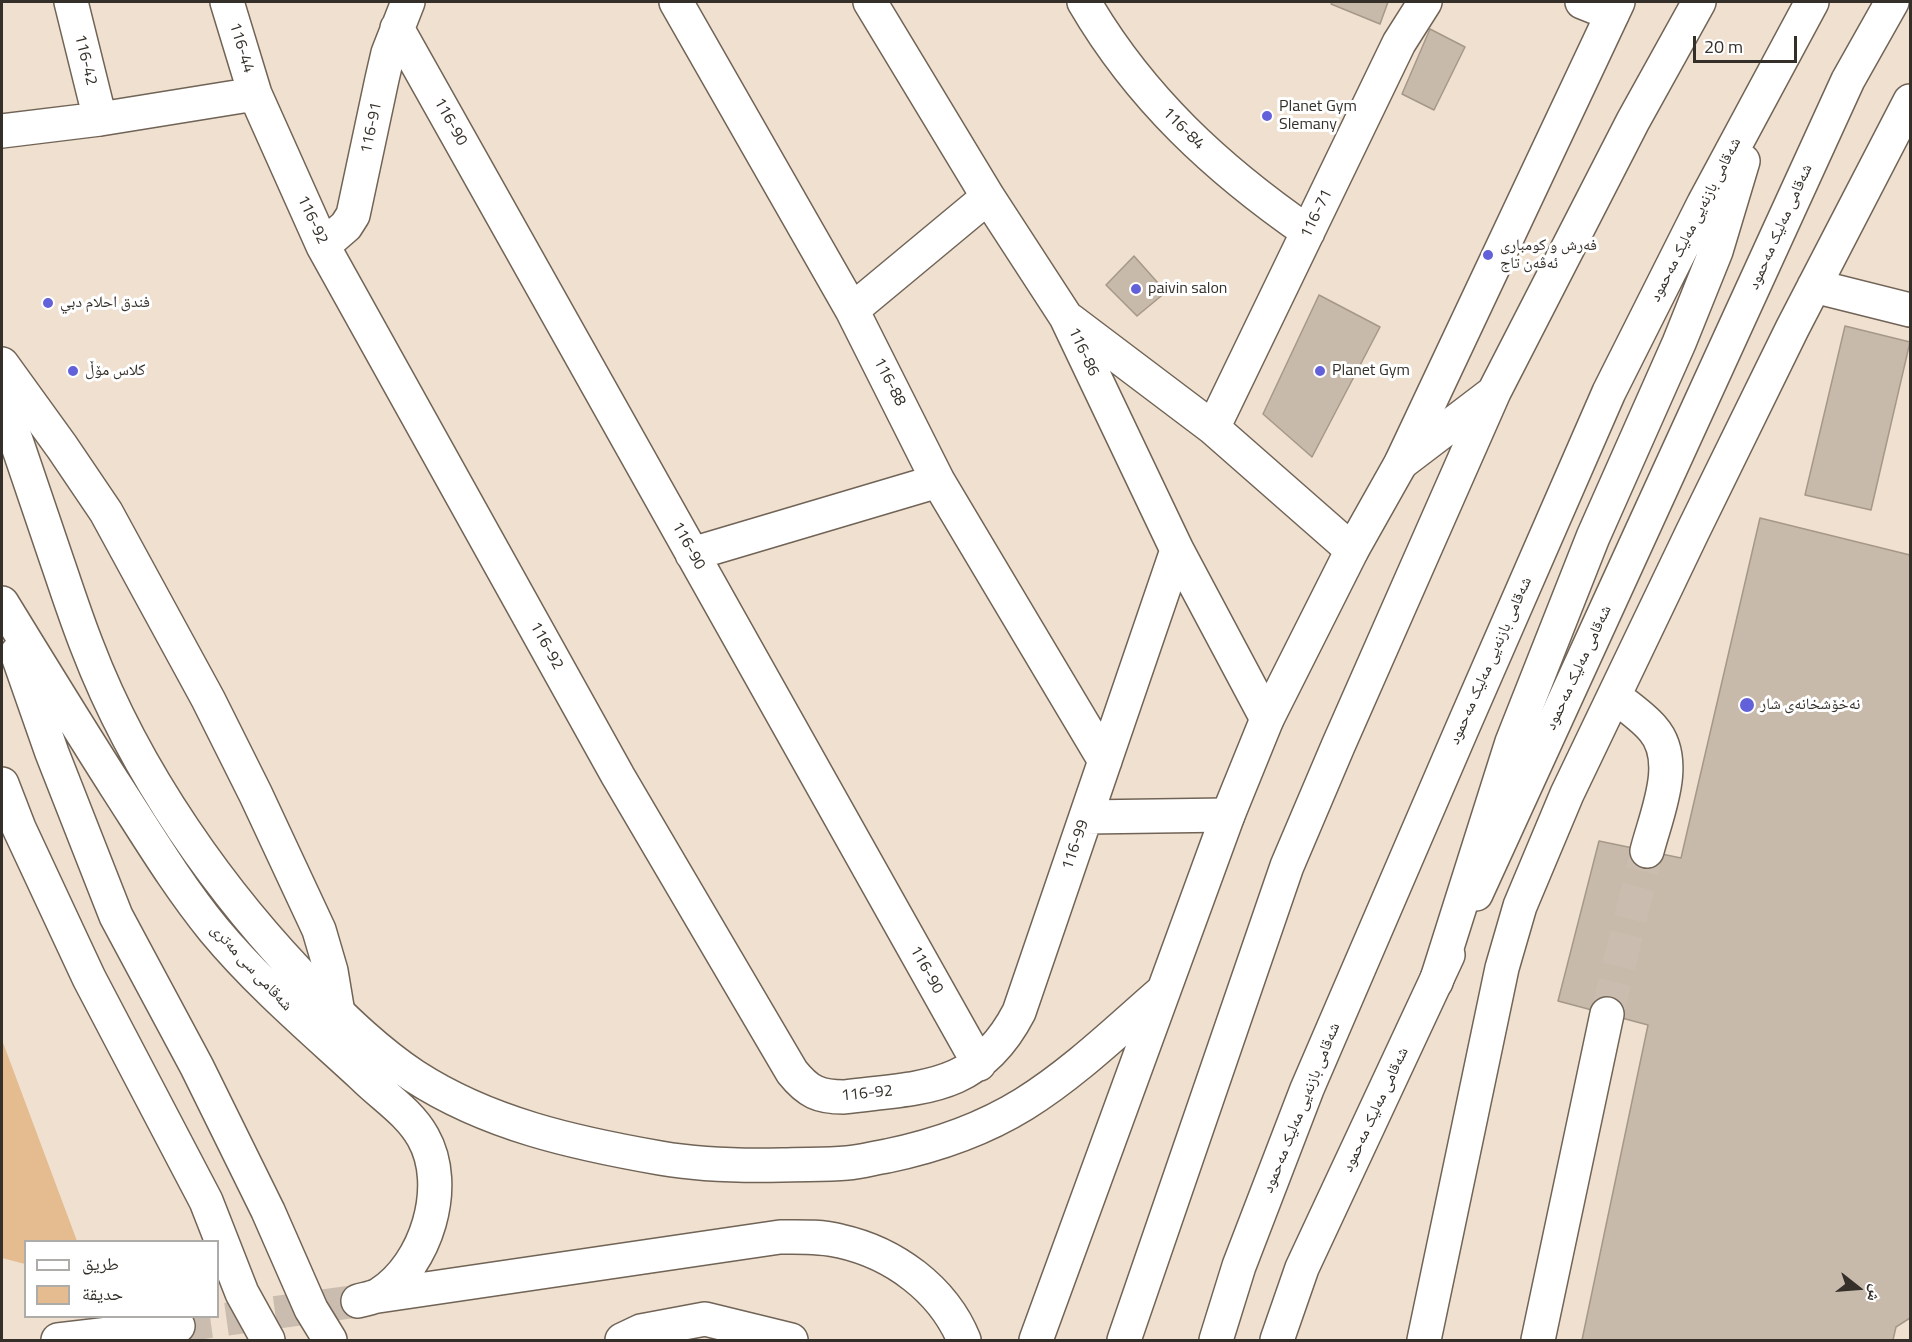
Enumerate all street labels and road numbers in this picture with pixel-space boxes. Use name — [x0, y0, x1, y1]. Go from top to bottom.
street label: 116-44 — [224, 20, 258, 76]
street label: 116-42 — [69, 33, 101, 87]
street label: 116-90 — [429, 95, 471, 149]
street label: 116-91 — [357, 101, 387, 155]
street label: 116-84 — [1158, 104, 1208, 154]
street label: شەقامی بازنەیی مەلیک مەحمود — [1646, 135, 1746, 305]
street label: شەقامی مەلیک مەحمود — [1745, 161, 1817, 293]
street label: 116-71 — [1297, 187, 1337, 241]
street label: 116-92 — [292, 192, 332, 248]
street label: 116-86 — [1063, 324, 1103, 380]
street label: 116-88 — [869, 355, 909, 409]
street label: 116-90 — [667, 519, 709, 573]
street label: شەقامی بازنەیی مەلیک مەحمود — [1445, 574, 1537, 748]
street label: شەقامی مەلیک مەحمود — [1542, 603, 1616, 733]
street label: 116-92 — [525, 619, 567, 673]
street label: 116-99 — [1058, 817, 1094, 873]
street label: شەقامی سی مەتری — [206, 921, 296, 1015]
street label: 116-90 — [905, 943, 947, 997]
street label: شەقامی بازنەیی مەلیک مەحمود — [1259, 1020, 1345, 1196]
street label: شەقامی مەلیک مەحمود — [1339, 1045, 1413, 1175]
street label: 116-92 — [840, 1082, 894, 1106]

